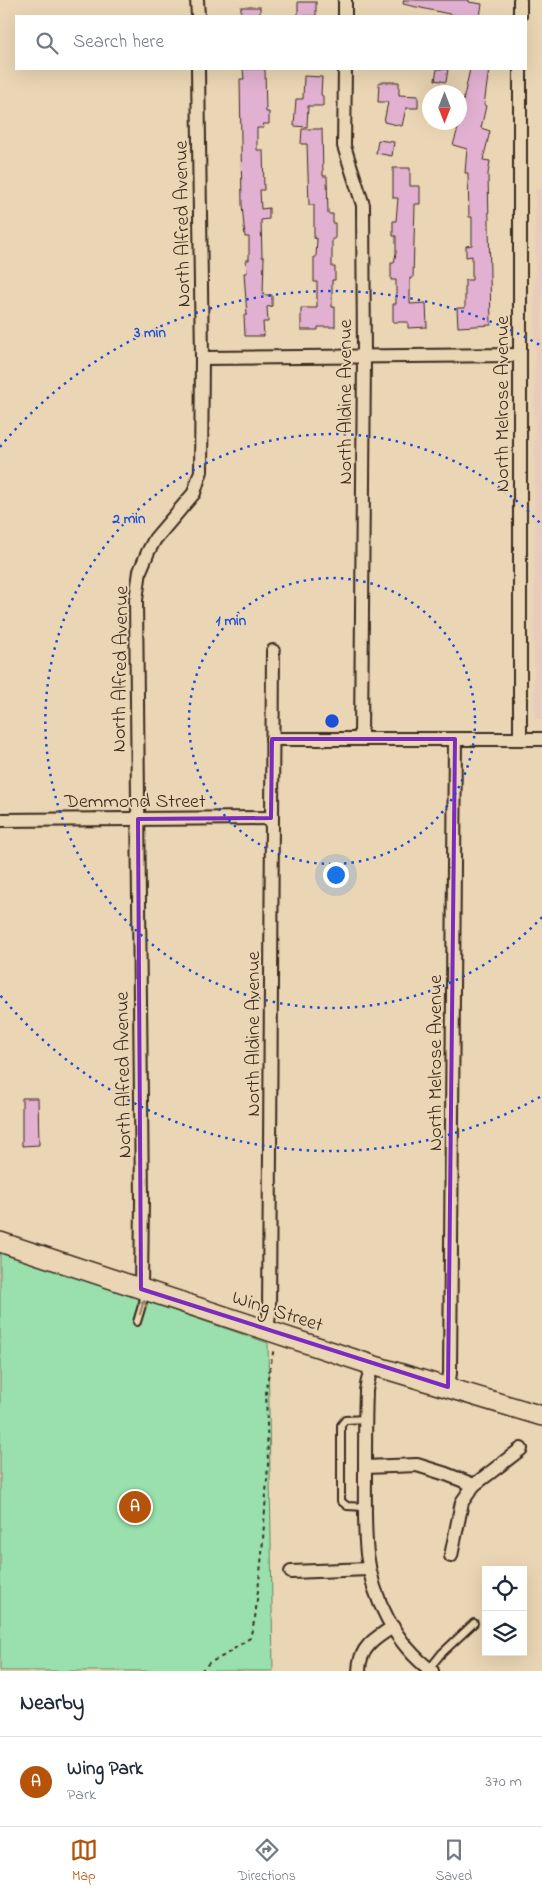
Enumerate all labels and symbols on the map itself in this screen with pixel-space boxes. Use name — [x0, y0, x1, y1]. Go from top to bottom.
north arrow — [422, 85, 467, 130]
street label: North Alfred Avenue — [168, 140, 199, 308]
street label: North Melrose Avenue — [489, 316, 518, 492]
street label: North Aldine Avenue — [332, 319, 361, 485]
text: 3 min — [133, 322, 166, 344]
text: 2 min — [112, 508, 146, 530]
street label: North Alfred Avenue — [106, 585, 137, 753]
text: 1 min — [216, 610, 247, 632]
centre of rings — [323, 712, 341, 730]
street label: Demmond Street — [63, 788, 206, 817]
your location — [323, 862, 349, 888]
street label: North Aldine Avenue — [240, 951, 269, 1117]
street label: North Melrose Avenue — [422, 975, 451, 1151]
street label: North Alfred Avenue — [109, 991, 140, 1159]
street label: Wing Street — [228, 1284, 327, 1342]
one-way arrow — [138, 1299, 148, 1315]
pin: A — [119, 1488, 151, 1526]

